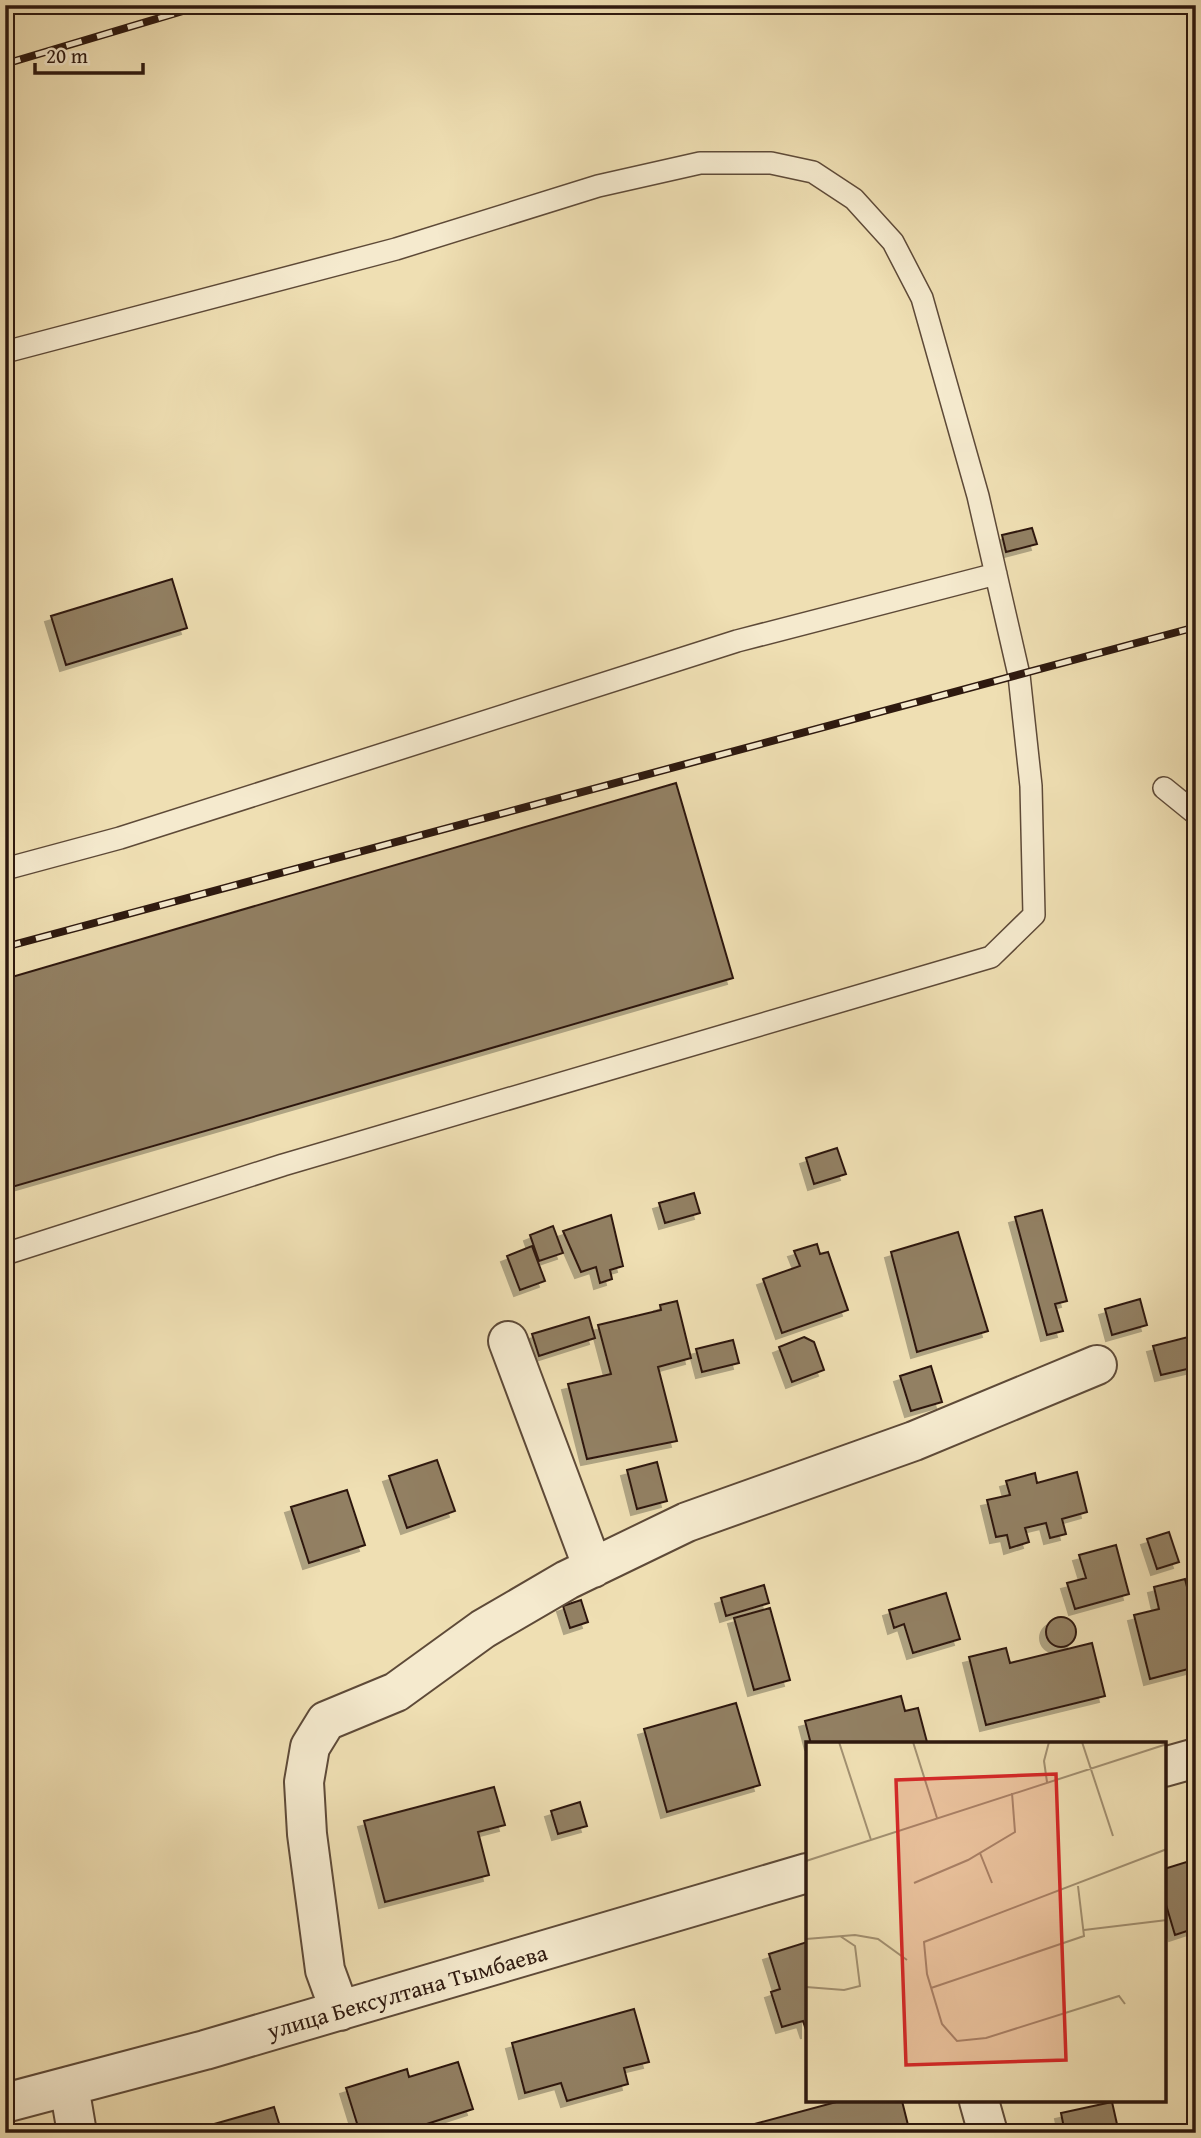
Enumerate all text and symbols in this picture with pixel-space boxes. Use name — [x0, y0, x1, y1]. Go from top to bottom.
scale bar — [35, 32, 144, 76]
text: 20 m — [46, 40, 88, 71]
inset map — [806, 1742, 1166, 2103]
street label: улица Бексултана Тымбаева — [262, 1935, 551, 2047]

